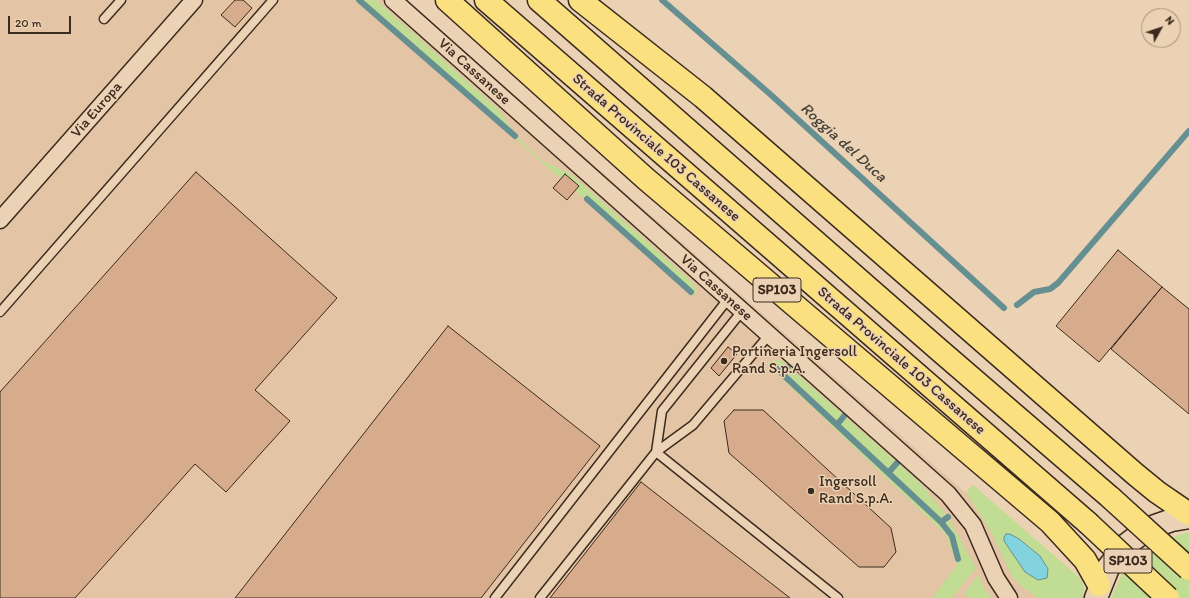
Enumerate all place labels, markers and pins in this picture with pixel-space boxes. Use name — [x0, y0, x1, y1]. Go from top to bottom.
place label: Portineria Ingersoll Rand S.p.A. — [732, 343, 857, 378]
marker: Portineria Ingersoll Rand S.p.A. — [719, 356, 729, 366]
place label: Ingersoll Rand S.p.A. — [819, 473, 893, 508]
marker: Ingersoll Rand S.p.A. — [806, 486, 816, 496]

